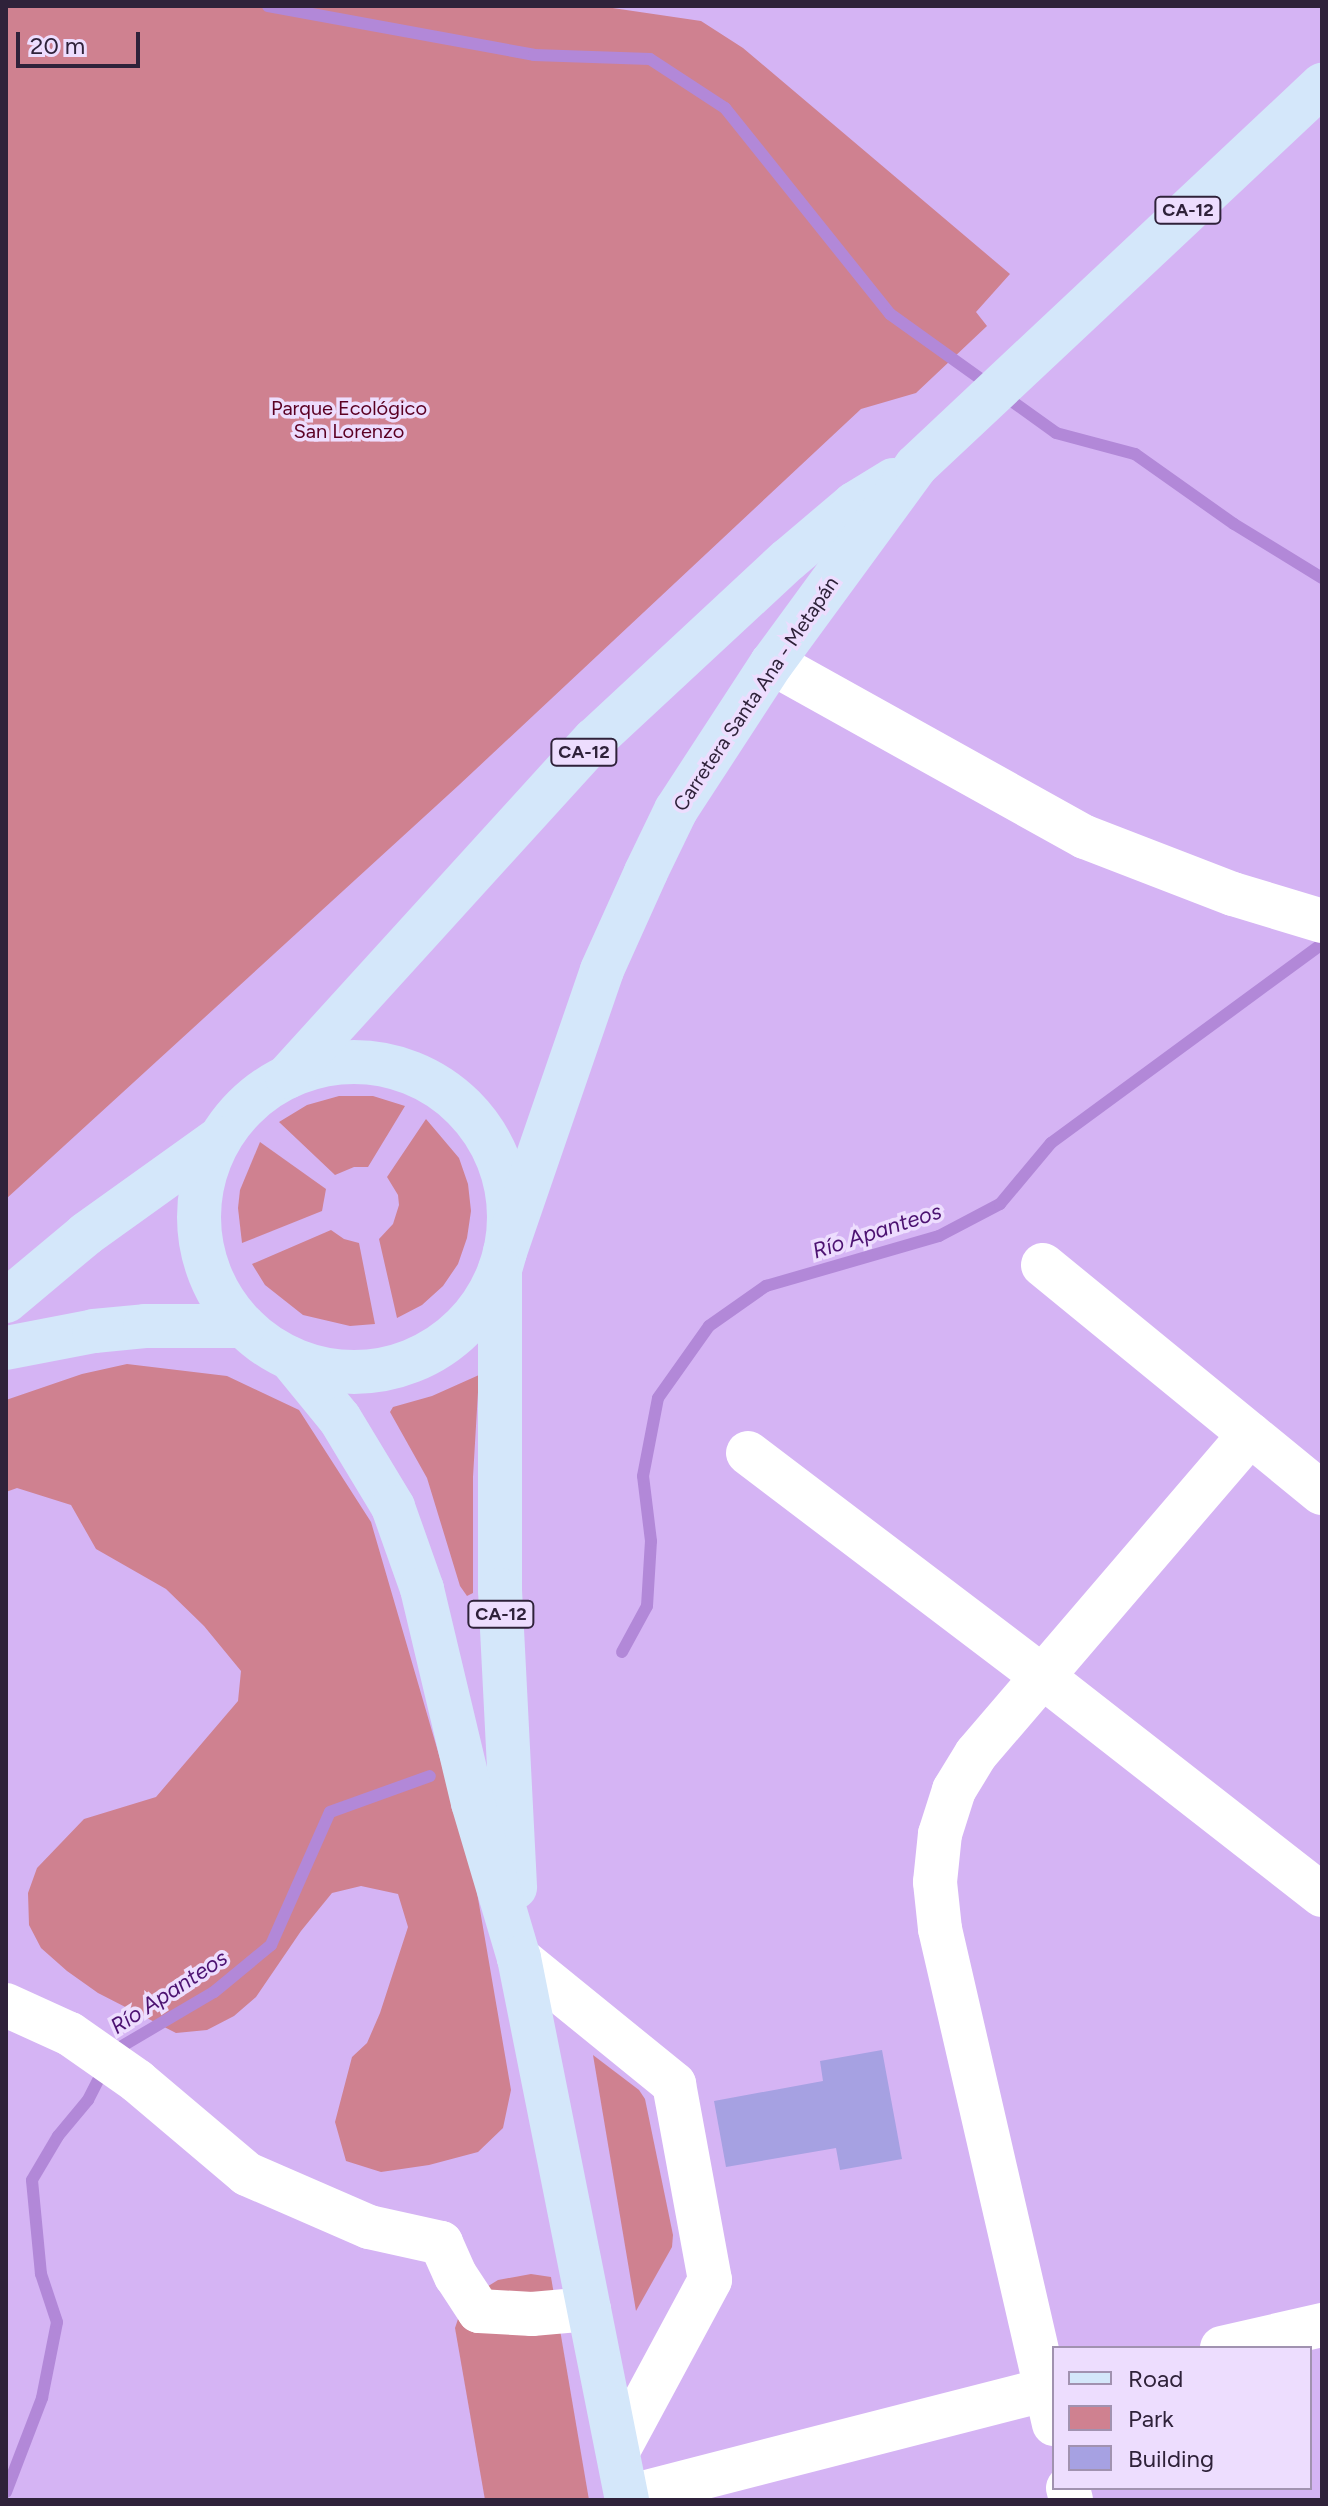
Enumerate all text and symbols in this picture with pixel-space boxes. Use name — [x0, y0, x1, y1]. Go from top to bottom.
scale bar — [20, 16, 144, 66]
text: 20 m — [30, 31, 85, 60]
road number: CA-12 — [1154, 196, 1222, 224]
park label: Parque Ecológico San Lorenzo — [271, 396, 427, 443]
street label: Carretera Santa Ana - Metapán — [668, 572, 844, 816]
road number: CA-12 — [550, 738, 618, 766]
water label: Río Apanteos — [809, 1198, 945, 1264]
road number: CA-12 — [467, 1600, 535, 1628]
water label: Río Apanteos — [106, 1944, 232, 2040]
legend — [1052, 2346, 1312, 2490]
text: Road — [1128, 2364, 1183, 2393]
text: Park — [1128, 2404, 1174, 2433]
text: Building — [1128, 2444, 1214, 2473]

